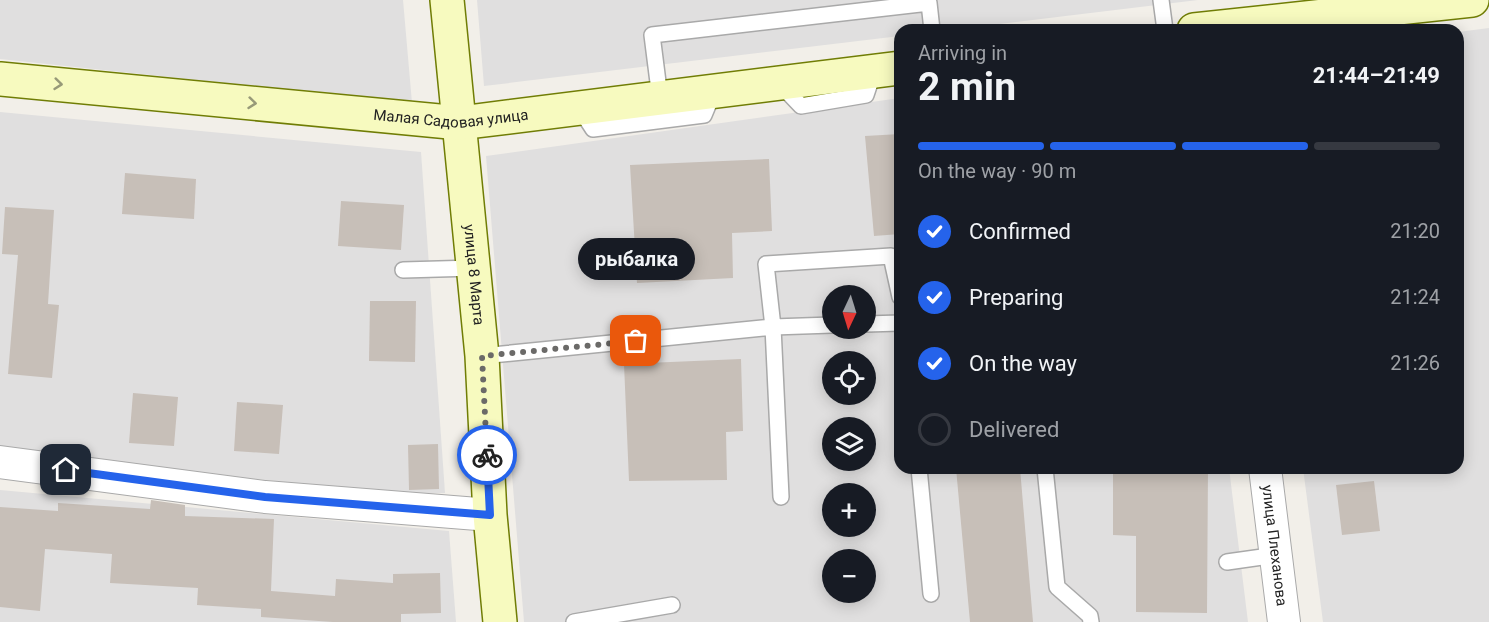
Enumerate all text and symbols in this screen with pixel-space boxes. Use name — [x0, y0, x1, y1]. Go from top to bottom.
text: Arriving in — [918, 41, 1007, 65]
text: 21:44–21:49 — [1313, 63, 1440, 88]
text: 2 min — [918, 64, 1016, 110]
one-way arrow — [54, 77, 63, 90]
one-way arrow — [248, 96, 257, 109]
street label: Малая Садовая улица — [373, 106, 529, 132]
text: On the way · 90 m — [918, 159, 1076, 183]
icon: check — [918, 215, 951, 248]
text: Confirmed — [969, 219, 1071, 244]
text: 21:20 — [1390, 219, 1440, 243]
street label: улица 8 Марта — [460, 223, 488, 326]
callout: рыбалка — [578, 239, 694, 281]
text: рыбалка — [595, 247, 678, 271]
icon: check — [918, 281, 951, 314]
north arrow — [822, 285, 876, 339]
map controls — [822, 285, 876, 603]
text: Preparing — [969, 285, 1063, 310]
text: 21:24 — [1390, 285, 1440, 309]
pin — [610, 315, 661, 366]
icon: bag — [619, 324, 652, 357]
icon: check — [918, 347, 951, 380]
button: locate — [822, 351, 876, 405]
text: On the way — [969, 351, 1077, 376]
text: 21:26 — [1390, 351, 1440, 375]
button: layers — [822, 417, 876, 471]
text: Delivered — [969, 417, 1059, 442]
courier — [457, 425, 517, 485]
icon: bike — [471, 439, 504, 472]
pin — [40, 444, 91, 495]
icon: home — [49, 453, 82, 486]
button: + — [822, 483, 876, 537]
street label: улица Плеханова — [1258, 484, 1291, 607]
button: − — [822, 549, 876, 603]

